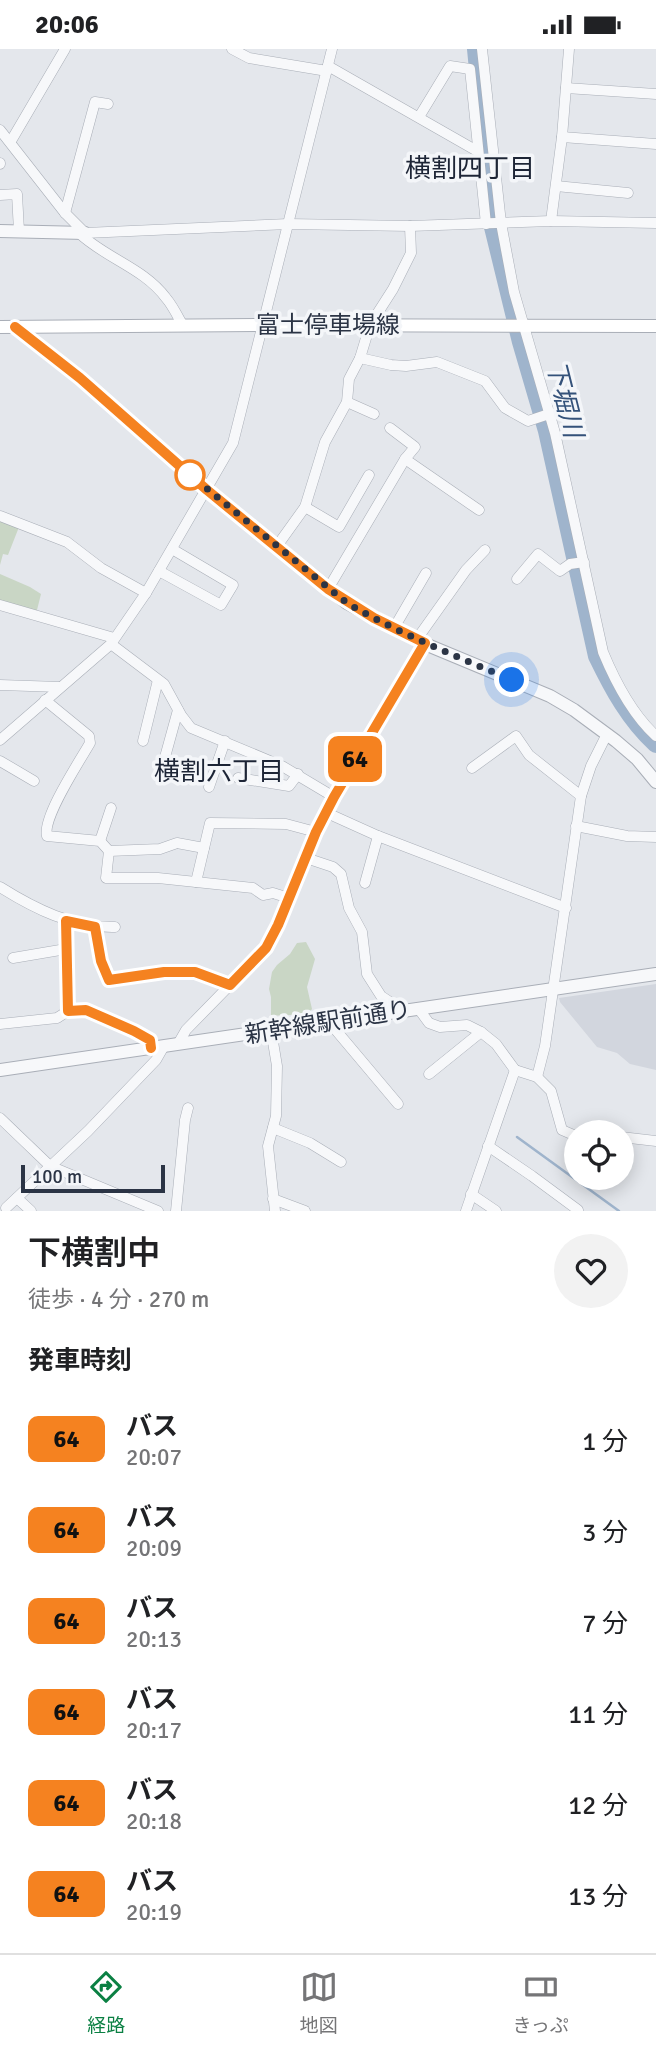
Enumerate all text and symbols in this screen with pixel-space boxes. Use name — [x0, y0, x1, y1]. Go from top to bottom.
text: 20:06 — [35, 9, 99, 41]
district label: 横割四丁目 — [405, 153, 535, 185]
street label: 富士停車場線 — [256, 310, 400, 340]
water label: 下堀川 — [539, 358, 590, 444]
unlabelled marker — [175, 460, 205, 490]
your location — [494, 662, 529, 697]
line badge: 64 — [324, 736, 386, 782]
text: 64 — [342, 744, 368, 774]
district label: 横割六丁目 — [154, 756, 284, 788]
street label: 新幹線駅前通り — [243, 994, 413, 1050]
map controls — [564, 1120, 634, 1190]
button: locate — [564, 1120, 634, 1190]
scale bar — [21, 1162, 164, 1194]
text: 100 m — [32, 1165, 82, 1189]
text: 下横割中 — [28, 1233, 160, 1274]
button: heart — [554, 1234, 628, 1308]
text: 徒歩 · 4 分 · 270 m — [28, 1285, 209, 1314]
text: 発車時刻 — [28, 1345, 132, 1377]
text: バス — [126, 1411, 178, 1443]
text: 64 — [54, 1424, 79, 1454]
text: 1 分 — [582, 1426, 628, 1458]
text: 20:07 — [126, 1443, 182, 1472]
text: バス — [126, 1502, 178, 1534]
text: 64 — [54, 1515, 79, 1545]
text: 3 分 — [582, 1517, 628, 1549]
text: 20:09 — [126, 1534, 182, 1563]
text: バス — [126, 1593, 178, 1625]
text: 64 — [54, 1606, 79, 1636]
text: 7 分 — [582, 1608, 628, 1640]
text: 20:13 — [126, 1625, 182, 1654]
text: バス — [126, 1684, 178, 1716]
text: 64 — [54, 1697, 79, 1727]
text: 11 分 — [568, 1699, 628, 1731]
text: 20:17 — [126, 1716, 182, 1745]
text: バス — [126, 1775, 178, 1807]
text: 64 — [54, 1788, 79, 1818]
text: 12 分 — [568, 1790, 628, 1822]
text: 20:18 — [126, 1807, 182, 1836]
text: バス — [126, 1866, 178, 1898]
text: 64 — [54, 1879, 79, 1909]
text: 13 分 — [568, 1881, 628, 1913]
text: 20:19 — [126, 1898, 182, 1927]
tab: 経路 — [87, 1968, 125, 2038]
tab: 地図 — [300, 1968, 338, 2038]
tab: きっぷ — [512, 1968, 569, 2038]

